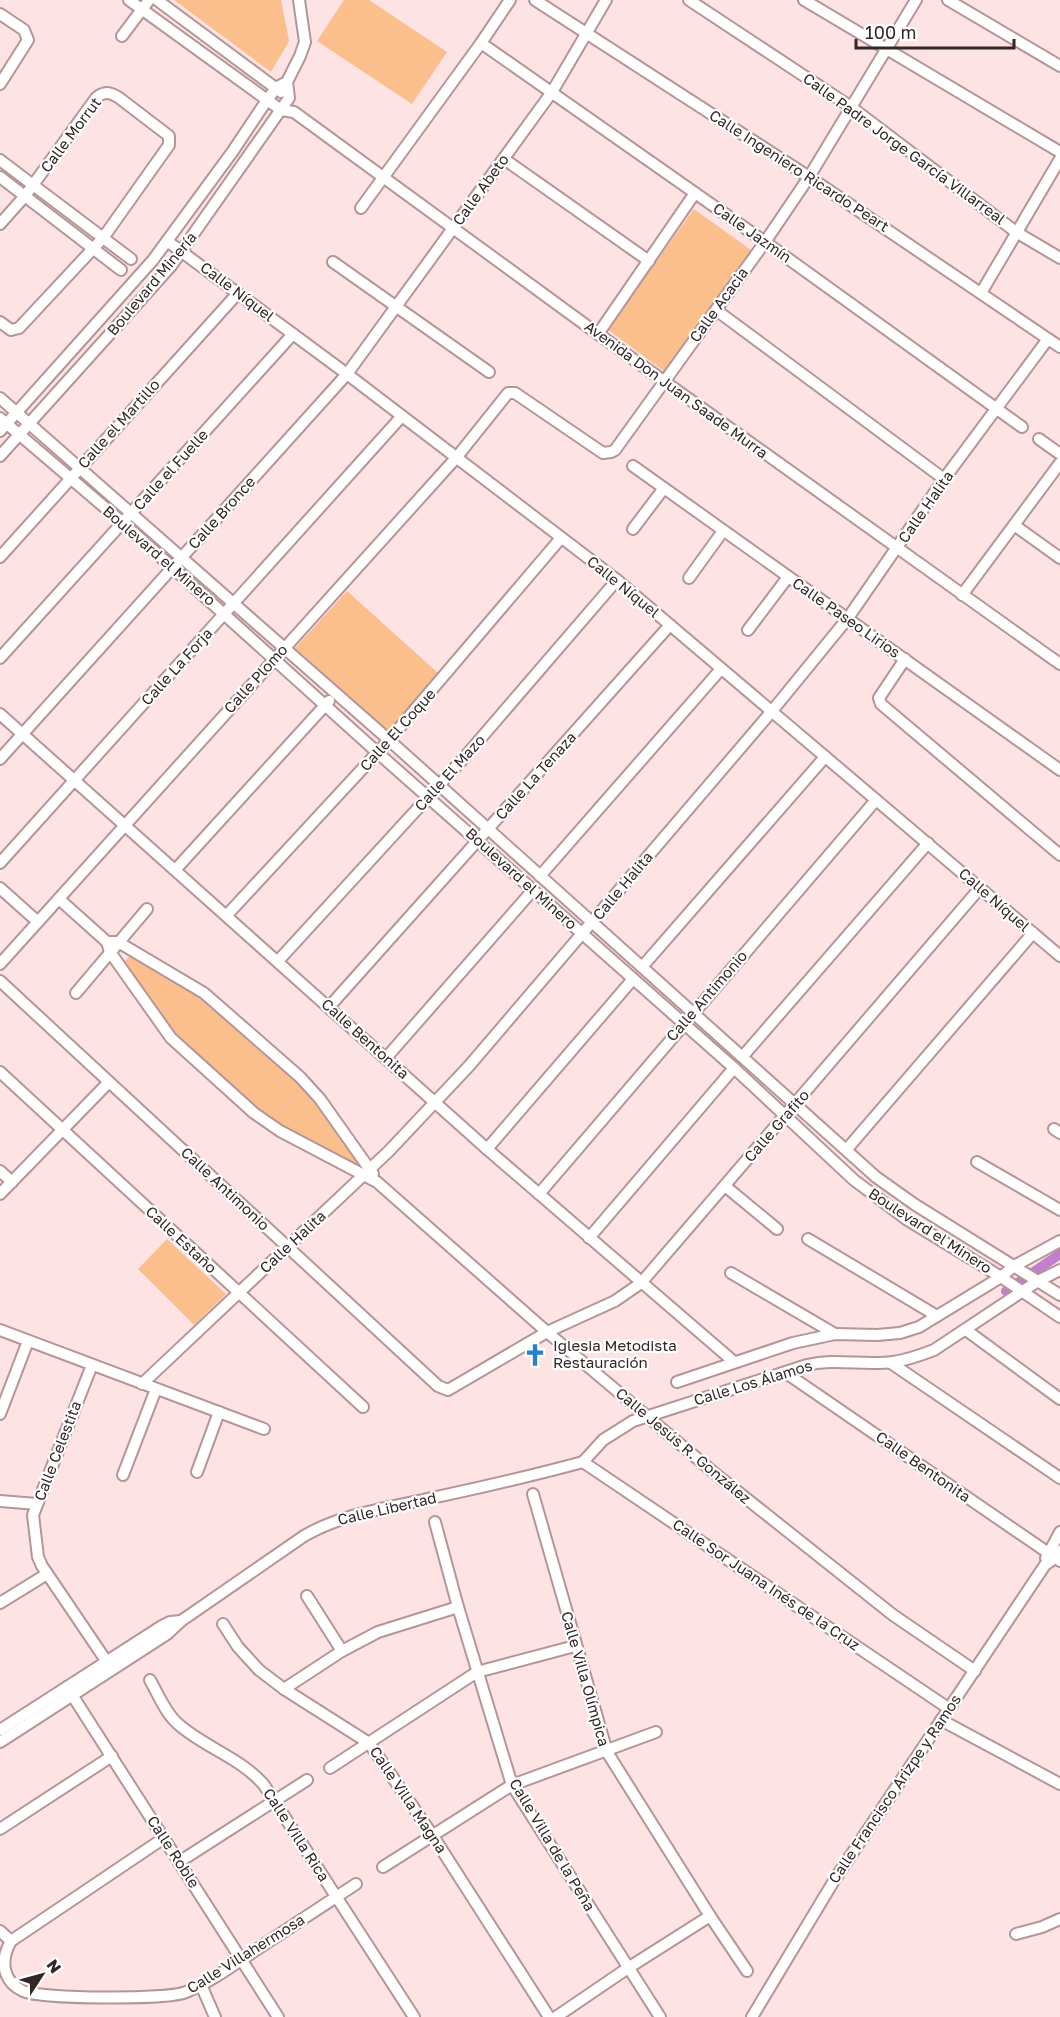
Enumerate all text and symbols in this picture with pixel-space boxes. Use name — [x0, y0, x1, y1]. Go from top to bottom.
scale bar — [856, 12, 1014, 50]
text: 100 m — [865, 21, 916, 43]
street label: Calle Padre Jorge García Villarreal — [800, 69, 1009, 228]
street label: Calle Morrut — [36, 93, 104, 175]
street label: Calle Ingeniero Ricardo Peart — [706, 105, 893, 235]
street label: Calle Abeto — [448, 150, 512, 229]
street label: Calle Jazmín — [710, 199, 795, 266]
street label: Boulevard Minería — [103, 228, 200, 339]
street label: Calle Níquel — [197, 258, 278, 325]
street label: Calle Acacia — [685, 264, 751, 345]
street label: Avenida Don Juan Saade Murra — [581, 317, 772, 462]
street label: Calle el Martillo — [73, 375, 163, 472]
street label: Calle el Fuelle — [129, 425, 211, 514]
street label: Calle Halita — [894, 467, 957, 546]
street label: Calle Bronce — [184, 472, 259, 552]
street label: Boulevard el Minero — [100, 502, 220, 609]
street label: Calle Níquel — [584, 552, 664, 621]
street label: Calle Paseo Lirios — [789, 573, 904, 661]
street label: Calle La Forja — [137, 624, 216, 709]
street label: Calle Plomo — [220, 640, 291, 716]
street label: Calle El Coque — [356, 684, 439, 774]
street label: Calle La Tenaza — [491, 728, 579, 823]
street label: Calle El Mazo — [410, 731, 488, 814]
street label: Boulevard el Minero — [462, 824, 581, 933]
street label: Calle Halita — [588, 847, 656, 923]
street label: Calle Níquel — [956, 864, 1034, 935]
street label: Calle Antimonio — [662, 946, 751, 1044]
street label: Calle Bentonita — [318, 994, 413, 1082]
street label: Calle Grafito — [740, 1086, 813, 1165]
street label: Calle Antimonio — [178, 1143, 274, 1234]
street label: Boulevard el Minero — [866, 1184, 995, 1277]
street label: Calle Estaño — [142, 1202, 221, 1277]
street label: Calle Halita — [256, 1206, 329, 1276]
place label: Iglesia Metodista Restauración — [553, 1336, 677, 1371]
church icon: Iglesia Metodista Restauración — [522, 1342, 548, 1368]
street label: Calle Los Álamos — [691, 1355, 814, 1409]
street label: Calle Jesús R. González — [612, 1383, 755, 1507]
street label: Calle Celestita — [30, 1398, 84, 1503]
street label: Calle Bentonita — [873, 1427, 974, 1505]
street label: Calle Libertad — [336, 1488, 438, 1528]
street label: Calle Sor Juana Inés de la Cruz — [670, 1515, 864, 1654]
street label: Calle Villa Olímpica — [558, 1609, 614, 1748]
street label: Calle Francisco Arizpe y Ramos — [824, 1690, 964, 1886]
street label: Calle Villa Magna — [366, 1743, 451, 1856]
street label: Calle Villa de la Peña — [506, 1775, 600, 1914]
street label: Calle Villa Rica — [260, 1785, 334, 1884]
street label: Calle Roble — [144, 1812, 204, 1891]
street label: Calle Villahermosa — [183, 1910, 308, 1997]
north arrow — [12, 1945, 72, 2005]
text: N — [42, 1955, 66, 1977]

